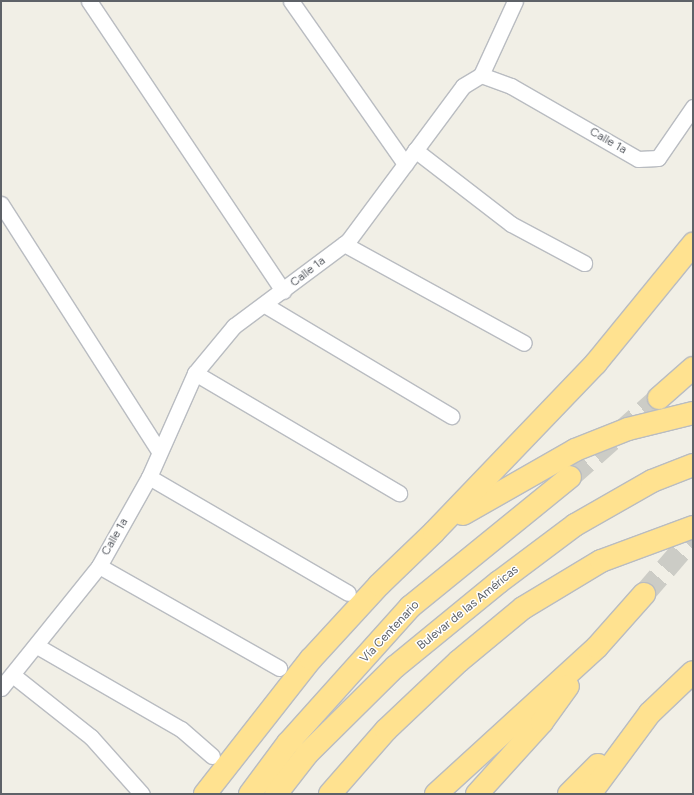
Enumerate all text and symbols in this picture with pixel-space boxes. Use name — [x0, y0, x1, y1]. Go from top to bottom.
street label: Calle 1a — [587, 125, 629, 157]
street label: Calle 1a — [288, 254, 328, 290]
street label: Calle 1a — [99, 516, 131, 558]
street label: Bulevar de las Américas — [414, 563, 522, 653]
street label: Vía Centenario — [358, 598, 422, 666]

